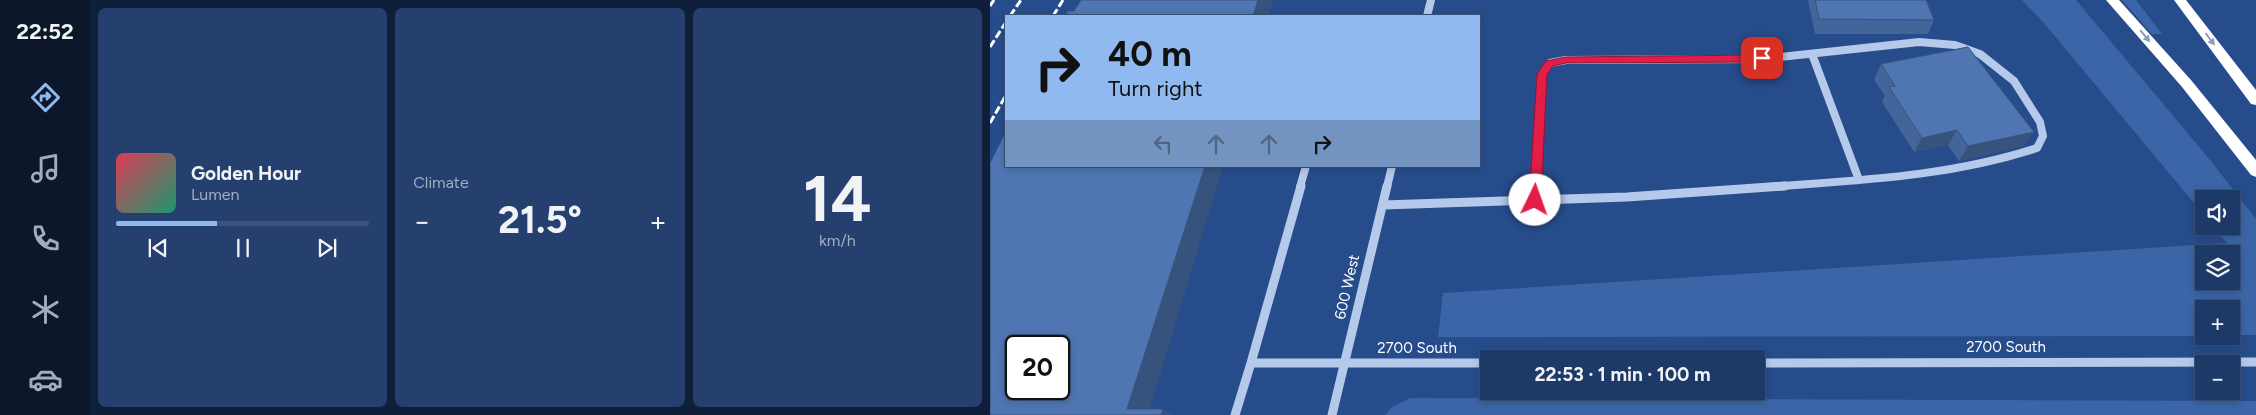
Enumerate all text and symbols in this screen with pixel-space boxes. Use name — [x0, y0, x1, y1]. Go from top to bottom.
text: 22:52 — [16, 18, 74, 45]
one-way arrow — [2139, 29, 2150, 42]
one-way arrow — [2204, 32, 2215, 45]
text: 40 m — [1108, 33, 1192, 75]
icon: right — [1025, 35, 1090, 100]
pin — [1741, 37, 1783, 79]
icon: arrive — [1748, 44, 1776, 72]
text: Turn right — [1108, 75, 1203, 102]
icon: directions — [28, 80, 63, 115]
icon: left — [1149, 130, 1177, 158]
icon: ahead — [1202, 130, 1230, 158]
icon: ahead — [1255, 130, 1283, 158]
icon: right — [1308, 130, 1336, 158]
icon: music — [28, 151, 63, 186]
text: 14 — [803, 159, 872, 237]
text: Golden Hour — [191, 162, 301, 185]
text: Climate — [413, 173, 469, 192]
position arrow — [1508, 173, 1560, 225]
text: Lumen — [191, 185, 240, 204]
map controls — [2195, 190, 2240, 400]
button: sound — [2195, 190, 2240, 235]
text: 21.5° — [498, 197, 582, 243]
text: − — [413, 204, 431, 238]
text: + — [649, 204, 667, 238]
icon: phone — [28, 221, 63, 256]
text: km/h — [819, 231, 856, 250]
icon: previous — [144, 234, 172, 262]
icon: pause — [229, 234, 257, 262]
icon: next — [313, 234, 341, 262]
button: layers — [2195, 245, 2240, 290]
street label: 600 West — [1331, 252, 1363, 321]
icon: climate — [28, 292, 63, 327]
button: + — [2195, 300, 2240, 345]
speed limit sign: 20 — [1005, 335, 1070, 400]
street label: 2700 South — [1966, 338, 2046, 356]
street label: 2700 South — [1377, 339, 1457, 357]
button: − — [2195, 355, 2240, 400]
icon: car — [28, 362, 63, 397]
text: 22:53 · 1 min · 100 m — [1535, 363, 1710, 386]

